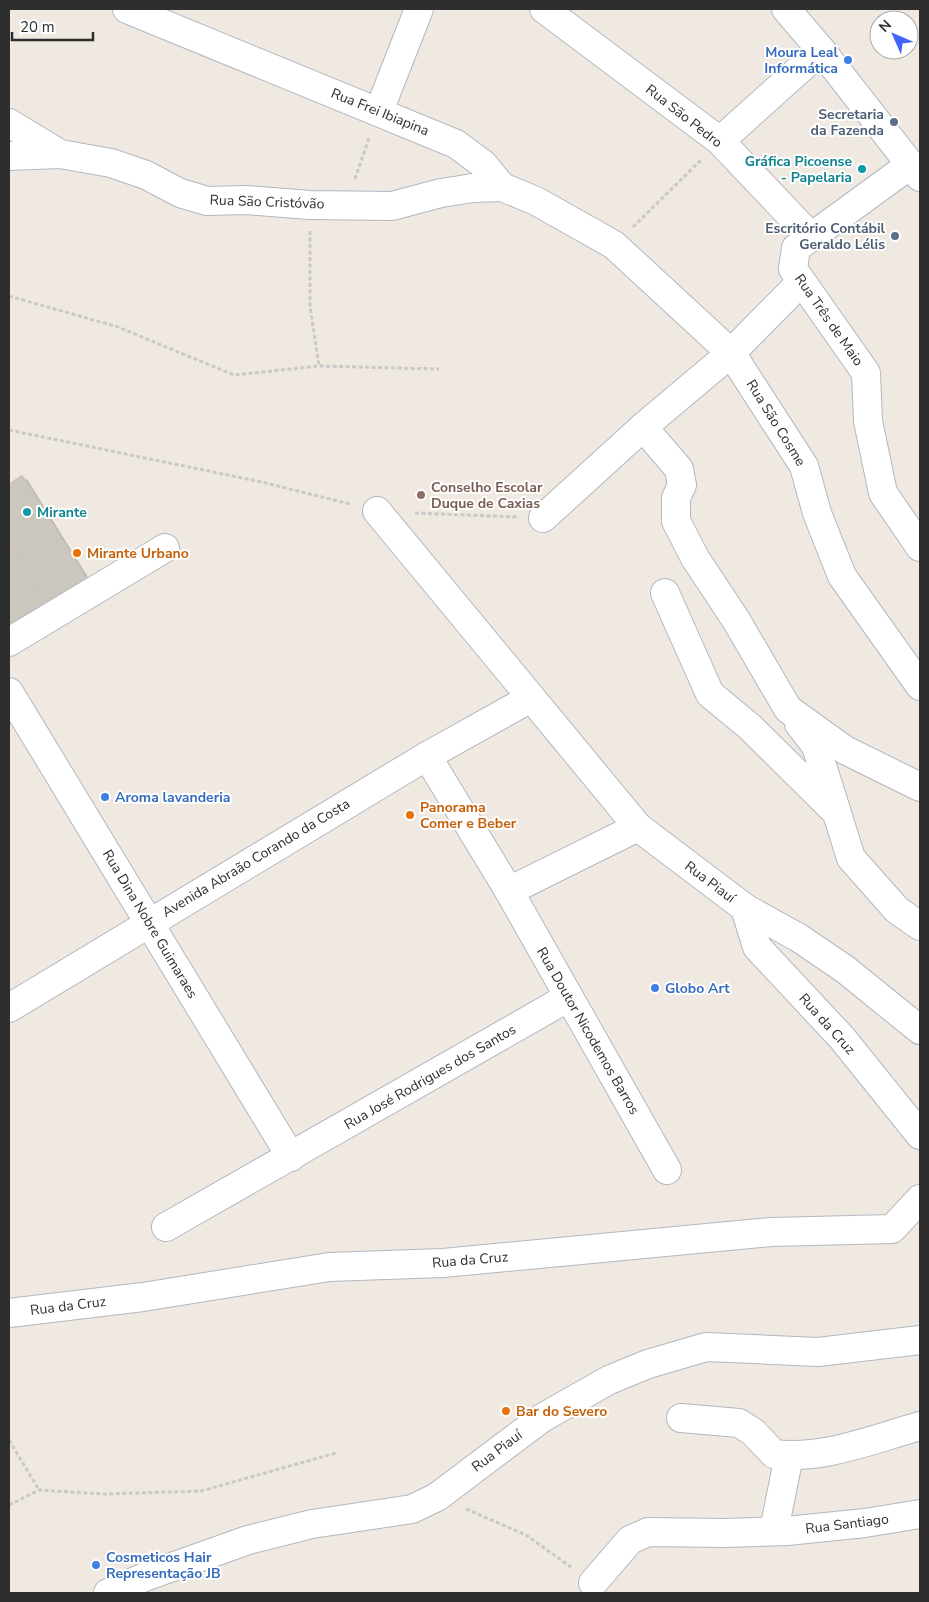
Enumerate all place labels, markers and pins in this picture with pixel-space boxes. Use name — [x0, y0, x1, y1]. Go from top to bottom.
place label: Moura Leal Informática — [764, 43, 839, 78]
marker: Moura Leal Informática — [842, 54, 854, 66]
place label: Secretaria da Fazenda — [811, 105, 884, 140]
marker: Secretaria da Fazenda — [888, 116, 900, 128]
place label: Gráfica Picoense - Papelaria — [745, 152, 852, 187]
marker: Gráfica Picoense - Papelaria — [856, 163, 868, 175]
place label: Escritório Contábil Geraldo Lélis — [765, 219, 886, 254]
marker: Escritório Contábil Geraldo Lélis — [889, 230, 901, 242]
place label: Conselho Escolar Duque de Caxias — [431, 478, 543, 513]
marker: Conselho Escolar Duque de Caxias — [415, 489, 427, 501]
place label: Mirante — [37, 503, 87, 522]
marker: Mirante — [21, 506, 33, 518]
place label: Mirante Urbano — [87, 544, 189, 563]
marker: Mirante Urbano — [71, 547, 83, 559]
place label: Aroma lavanderia — [115, 788, 230, 807]
marker: Aroma lavanderia — [99, 791, 111, 803]
place label: Panorama Comer e Beber — [420, 798, 517, 833]
marker: Panorama Comer e Beber — [404, 809, 416, 821]
place label: Globo Art — [665, 979, 730, 998]
marker: Globo Art — [649, 982, 661, 994]
place label: Bar do Severo — [516, 1402, 607, 1421]
marker: Bar do Severo — [500, 1405, 512, 1417]
place label: Cosmeticos Hair Representação JB — [106, 1548, 221, 1583]
marker: Cosmeticos Hair Representação JB — [90, 1559, 102, 1571]

